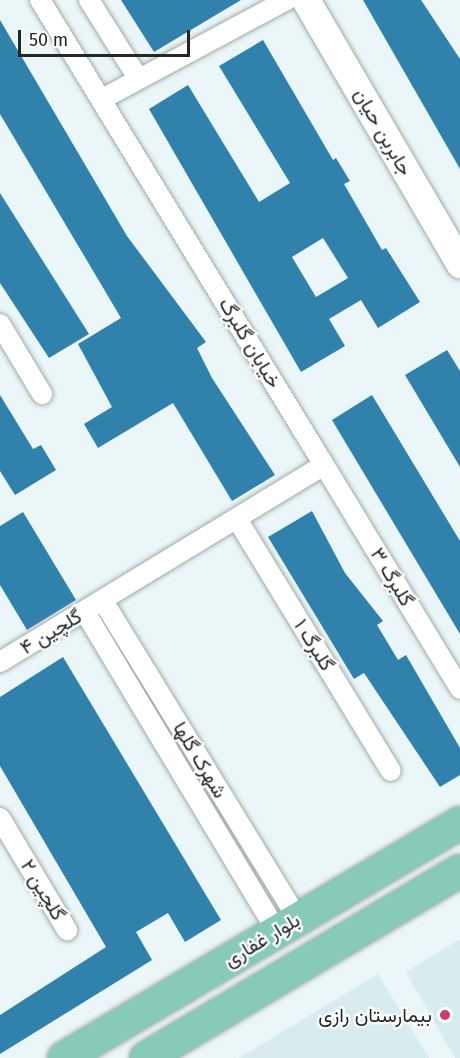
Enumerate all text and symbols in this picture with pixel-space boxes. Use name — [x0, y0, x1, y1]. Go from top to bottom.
scale bar — [21, 18, 194, 56]
text: 50 m — [29, 29, 68, 51]
street label: جابربن حیان — [348, 84, 418, 180]
street label: خیابان گلبرگ — [214, 293, 286, 393]
street label: گلبرگ ۳ — [365, 543, 419, 611]
street label: گلچین ۴ — [16, 604, 86, 660]
street label: گلبرگ ۱ — [289, 615, 339, 675]
street label: شهرک گلها — [168, 717, 232, 803]
street label: گلچین ۲ — [15, 855, 71, 925]
street label: بلوار غفاری — [220, 908, 304, 972]
place label: بیمارستان رازی — [318, 1003, 432, 1027]
marker: بیمارستان رازی — [436, 1006, 454, 1024]

